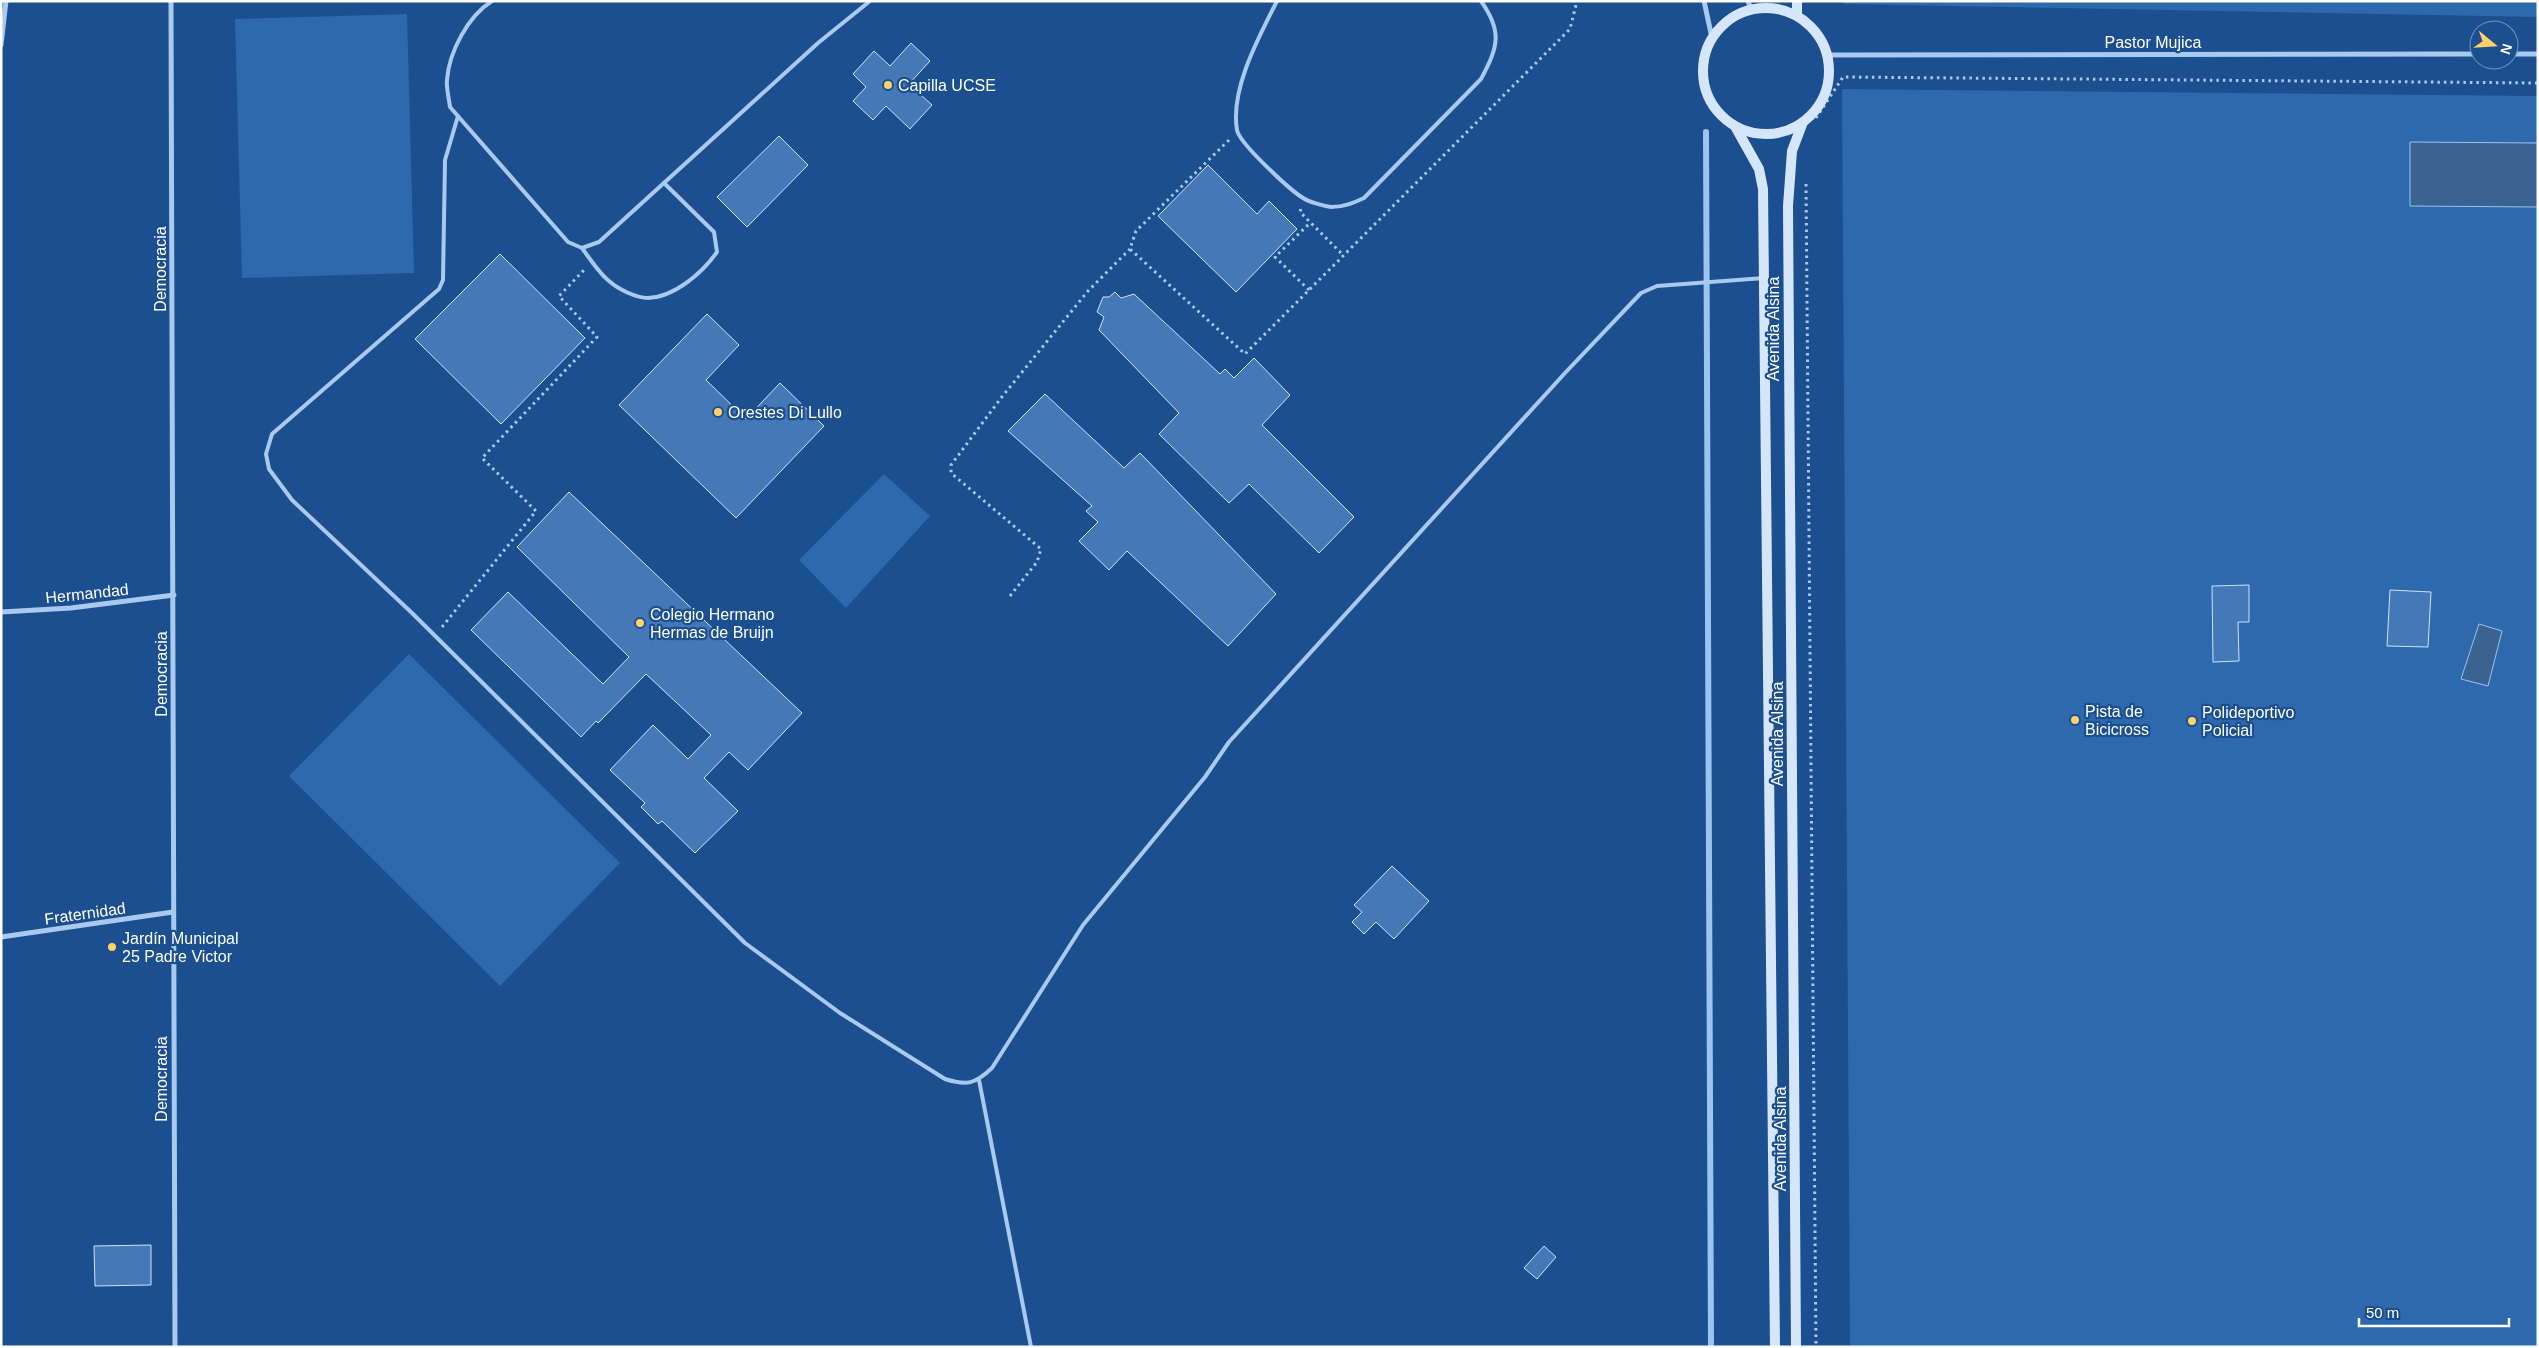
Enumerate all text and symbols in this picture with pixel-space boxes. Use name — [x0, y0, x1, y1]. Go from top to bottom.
north arrow — [2469, 20, 2519, 70]
street label: Pastor Mujica — [2105, 34, 2202, 51]
text: N — [2497, 42, 2516, 56]
place label: Capilla UCSE — [898, 77, 996, 94]
marker: Capilla UCSE — [882, 79, 894, 91]
street label: Democracia — [152, 226, 169, 312]
street label: Avenida Alsina — [1765, 277, 1782, 381]
place label: Orestes Di Lullo — [728, 404, 842, 421]
marker: Orestes Di Lullo — [712, 406, 724, 418]
street label: Hermandad — [45, 581, 130, 606]
place label: Colegio Hermano Hermas de Bruijn — [650, 606, 775, 641]
marker: Colegio Hermano Hermas de Bruijn — [634, 617, 646, 629]
street label: Democracia — [153, 631, 170, 717]
street label: Avenida Alsina — [1769, 682, 1786, 786]
place label: Pista de Bicicross — [2085, 703, 2149, 738]
place label: Polideportivo Policial — [2202, 704, 2295, 739]
marker: Pista de Bicicross — [2069, 714, 2081, 726]
marker: Polideportivo Policial — [2186, 715, 2198, 727]
street label: Fraternidad — [43, 899, 127, 928]
place label: Jardín Municipal 25 Padre Victor — [122, 930, 239, 965]
marker: Jardín Municipal 25 Padre Victor — [106, 941, 118, 953]
street label: Democracia — [153, 1036, 170, 1122]
street label: Avenida Alsina — [1772, 1087, 1789, 1191]
scale bar — [2359, 1296, 2509, 1328]
text: 50 m — [2366, 1304, 2399, 1321]

